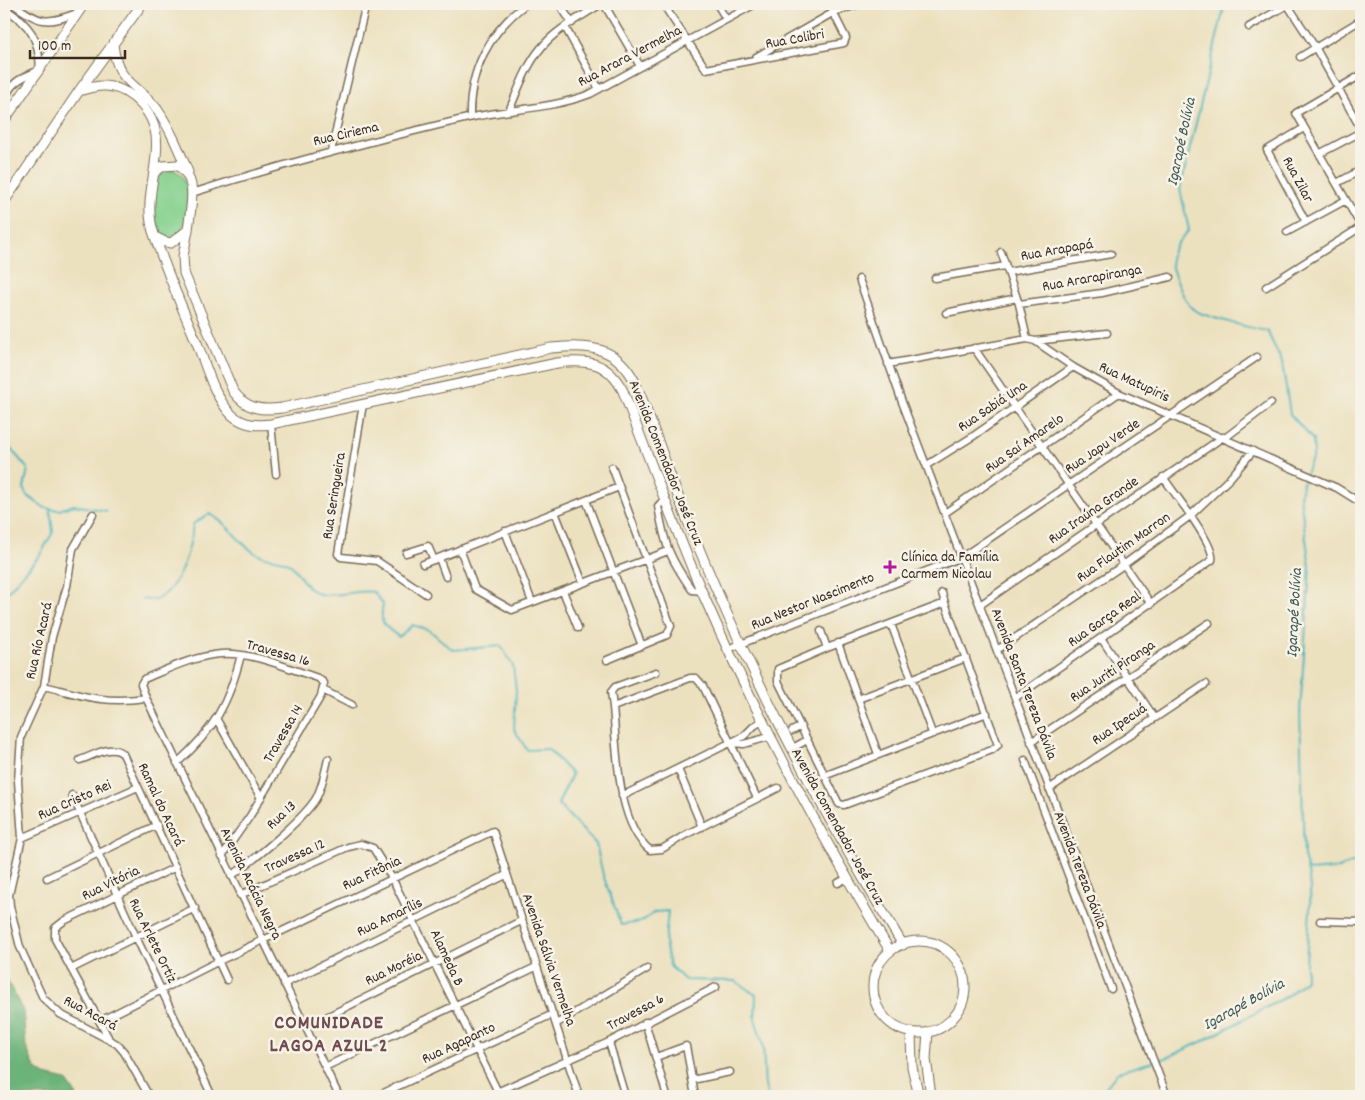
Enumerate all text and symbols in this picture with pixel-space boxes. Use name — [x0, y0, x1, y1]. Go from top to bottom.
street label: Rua Arara Vermelha — [574, 20, 687, 94]
street label: Rua Colibri — [764, 24, 826, 56]
scale bar — [30, 28, 125, 60]
text: 100 m — [38, 36, 71, 58]
water label: Igarapé Bolívia — [1161, 94, 1203, 188]
street label: Rua Ciriema — [311, 117, 382, 153]
street label: Rua Zilar — [1276, 153, 1319, 208]
street label: Rua Arapapá — [1019, 234, 1096, 268]
street label: Rua Ararapiranga — [1041, 259, 1144, 299]
street label: Rua Matupiris — [1095, 357, 1173, 409]
street label: Rua Sabiá Una — [954, 375, 1033, 438]
street label: Avenida Comendador José Cruz — [622, 377, 708, 549]
street label: Rua Saí Amarelo — [981, 408, 1069, 479]
street label: Rua Japu Verde — [1061, 413, 1145, 480]
street label: Rua Seringueira — [317, 450, 353, 541]
street label: Rua Iraúna Grande — [1044, 471, 1144, 550]
street label: Rua Flautim Marron — [1072, 507, 1176, 589]
place label: Clínica da Família Carmem Nicolau — [901, 547, 1000, 586]
marker: Clínica da Família Carmem Nicolau — [883, 560, 897, 574]
water label: Igarapé Bolívia — [1281, 566, 1309, 658]
street label: Rua Nestor Nascimento — [748, 567, 878, 637]
street label: Rua Garça Real — [1064, 586, 1147, 654]
street label: Rua Río Acará — [20, 600, 60, 682]
street label: Avenida Santa Tereza Dávila — [984, 605, 1062, 764]
street label: Travessa 16 — [244, 634, 312, 674]
street label: Rua Juriti Piranga — [1066, 635, 1161, 709]
street label: Rua Ipecuá — [1088, 698, 1152, 752]
street label: Travessa 14 — [258, 701, 310, 767]
street label: Avenida Comendador José Cruz — [785, 745, 890, 910]
street label: Ramal do Acará — [131, 760, 189, 851]
street label: Rua Cristo Rei — [35, 775, 116, 827]
street label: Rua 13 — [262, 796, 302, 836]
street label: Avenida Tereza Dávila — [1047, 808, 1112, 933]
street label: Avenida Acácia Negra — [213, 824, 287, 945]
street label: Travessa 12 — [261, 834, 329, 880]
street label: Rua Fitônia — [339, 850, 406, 897]
street label: Rua Vitória — [78, 860, 144, 907]
street label: Avenida Sálvia Vermelha — [515, 891, 581, 1030]
street label: Rua Amarílis — [353, 893, 427, 943]
street label: Rua Arlete Ortiz — [122, 895, 182, 987]
street label: Alameda B — [423, 926, 469, 990]
street label: Rua Moréia — [362, 945, 427, 992]
water label: Igarapé Bolívia — [1199, 973, 1290, 1037]
street label: Travessa 6 — [604, 989, 668, 1037]
street label: Rua Acará — [59, 991, 121, 1038]
district label: COMUNIDADE LAGOA AZUL 2 — [269, 1010, 389, 1061]
street label: Rua Agapanto — [418, 1017, 500, 1071]

